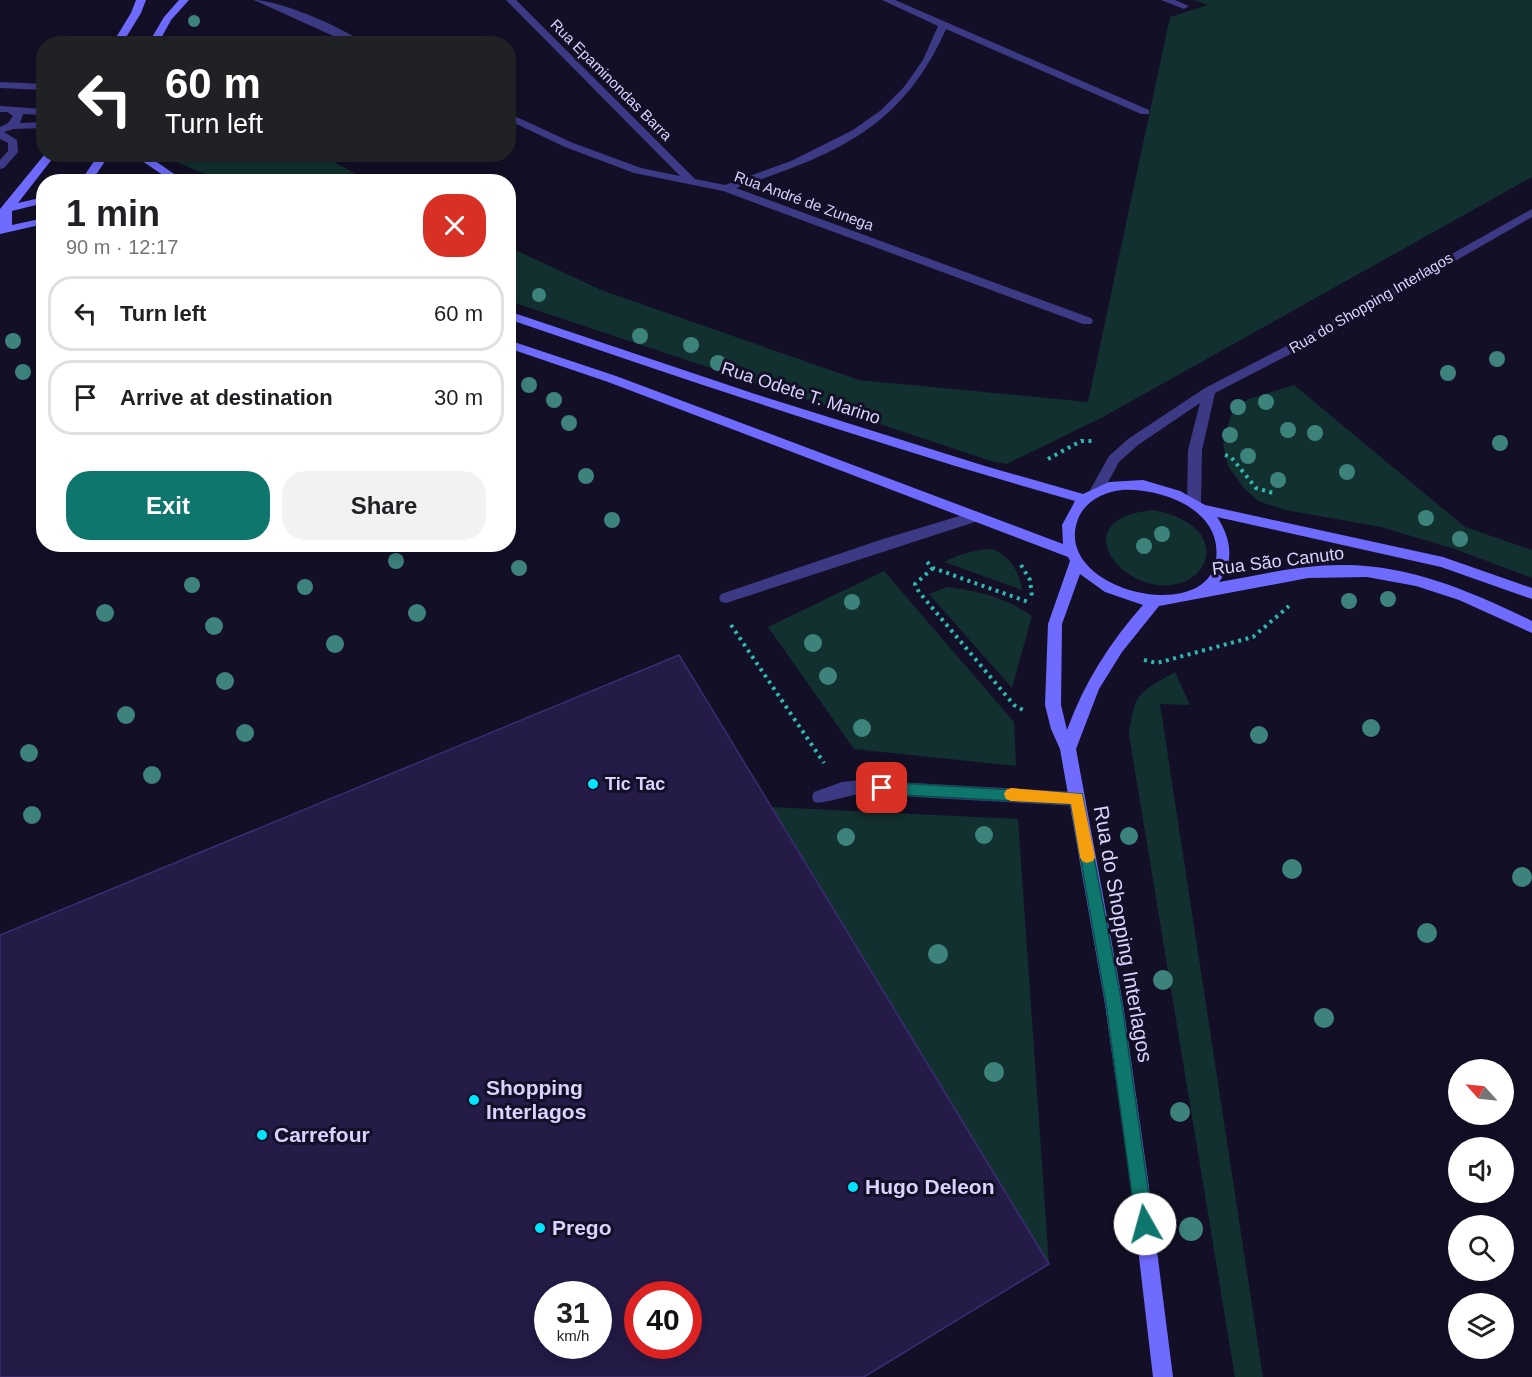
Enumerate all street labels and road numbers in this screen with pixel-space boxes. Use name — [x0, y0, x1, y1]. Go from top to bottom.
street label: Rua Epaminondas Barra — [547, 16, 676, 144]
street label: Rua André de Zunega — [732, 167, 877, 234]
street label: Rua do Shopping Interlagos — [1286, 249, 1456, 356]
street label: Rua Odete T. Marino — [719, 358, 883, 428]
street label: Rua São Canuto — [1211, 543, 1345, 579]
street label: Rua do Shopping Interlagos — [1090, 804, 1157, 1064]

